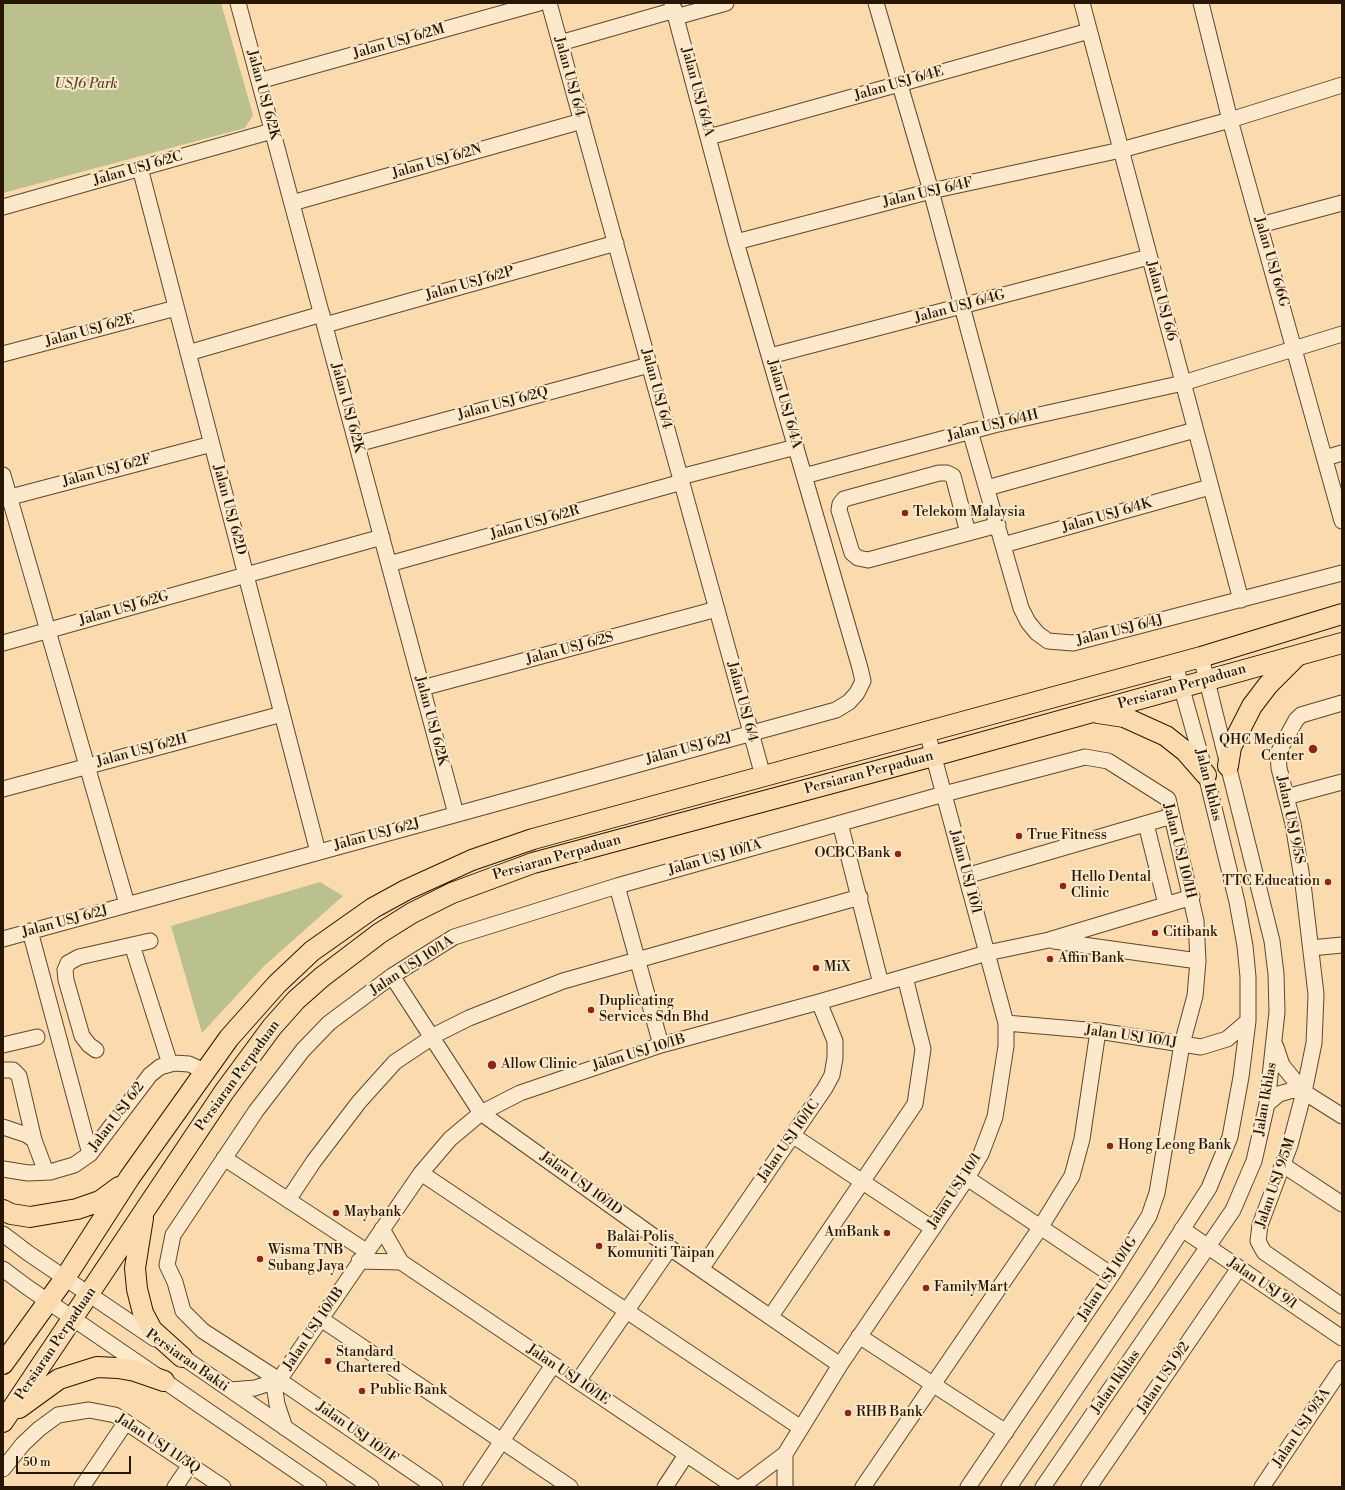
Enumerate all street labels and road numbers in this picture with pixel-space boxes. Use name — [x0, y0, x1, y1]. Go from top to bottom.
street label: Jalan USJ 6/2M — [351, 21, 447, 63]
street label: Jalan USJ 6/4 — [550, 35, 588, 119]
street label: Jalan USJ 6/4A — [677, 45, 717, 139]
street label: Jalan USJ 6/2K — [243, 48, 283, 142]
street label: Jalan USJ 6/4E — [852, 63, 946, 105]
street label: Jalan USJ 6/2N — [390, 141, 484, 183]
street label: Jalan USJ 6/2C — [92, 148, 184, 190]
street label: Jalan USJ 6/4F — [881, 175, 975, 211]
street label: Jalan USJ 6/6G — [1250, 215, 1292, 309]
street label: Jalan USJ 6/6 — [1142, 259, 1180, 343]
street label: Jalan USJ 6/2P — [424, 263, 516, 305]
street label: Jalan USJ 6/4G — [913, 287, 1007, 327]
street label: Jalan USJ 6/2E — [44, 311, 136, 351]
street label: Jalan USJ 6/4 — [637, 347, 675, 431]
street label: Jalan USJ 6/4A — [763, 357, 805, 451]
street label: Jalan USJ 6/2K — [327, 361, 367, 455]
street label: Jalan USJ 6/2Q — [456, 384, 550, 424]
street label: Jalan USJ 6/4H — [946, 407, 1040, 445]
street label: Jalan USJ 6/2F — [61, 451, 153, 491]
street label: Jalan USJ 6/2D — [209, 463, 249, 557]
street label: Jalan USJ 6/4K — [1060, 495, 1154, 537]
street label: Jalan USJ 6/2R — [489, 502, 581, 544]
street label: Jalan USJ 6/2G — [77, 588, 171, 630]
street label: Jalan USJ 6/4J — [1075, 612, 1165, 650]
street label: Jalan USJ 6/2S — [524, 629, 616, 669]
street label: Jalan USJ 6/4 — [723, 660, 761, 744]
street label: Persiaran Perpaduan — [1116, 661, 1248, 713]
street label: Jalan USJ 6/2K — [411, 674, 451, 768]
street label: Jalan USJ 6/2J — [644, 729, 734, 769]
street label: Jalan USJ 6/2H — [95, 731, 189, 771]
street label: Jalan Ikhlas — [1191, 747, 1225, 823]
street label: Persiaran Perpaduan — [803, 748, 935, 798]
street label: Jalan USJ 9/5S — [1272, 774, 1308, 866]
street label: Jalan USJ 10/1H — [1159, 802, 1199, 900]
street label: Jalan USJ 6/2J — [332, 815, 422, 855]
street label: Jalan USJ 10/1 — [946, 828, 984, 916]
street label: Persiaran Perpaduan — [491, 832, 623, 884]
street label: Jalan USJ 10/1A — [666, 837, 764, 879]
street label: Jalan USJ 6/2J — [20, 902, 110, 942]
street label: Jalan USJ 10/1A — [367, 933, 457, 999]
street label: Persiaran Perpaduan — [192, 1017, 284, 1135]
street label: Jalan USJ 10/1J — [1084, 1022, 1178, 1052]
street label: Jalan USJ 10/1B — [590, 1031, 688, 1075]
street label: Jalan Ikhlas — [1251, 1061, 1281, 1137]
street label: Jalan USJ 6/2 — [86, 1079, 148, 1155]
street label: Jalan USJ 10/1C — [755, 1097, 823, 1185]
street label: Jalan USJ 9/5M — [1253, 1136, 1299, 1230]
street label: Jalan USJ 10/1D — [537, 1149, 625, 1219]
street label: Jalan USJ 10/1 — [924, 1150, 986, 1232]
street label: Jalan USJ 10/1G — [1075, 1234, 1141, 1324]
street label: Jalan USJ 9/1 — [1224, 1255, 1300, 1313]
street label: Persiaran Perpaduan — [12, 1284, 100, 1404]
street label: Jalan USJ 10/1B — [280, 1284, 348, 1374]
street label: Persiaran Bakti — [142, 1326, 232, 1396]
street label: Jalan USJ 9/2 — [1134, 1339, 1194, 1417]
street label: Jalan USJ 10/1E — [523, 1341, 613, 1409]
street label: Jalan Ikhlas — [1088, 1347, 1144, 1417]
street label: Jalan USJ 9/3A — [1269, 1385, 1335, 1471]
street label: Jalan USJ 10/1F — [313, 1399, 401, 1467]
street label: Jalan USJ 11/3Q — [113, 1411, 203, 1477]

